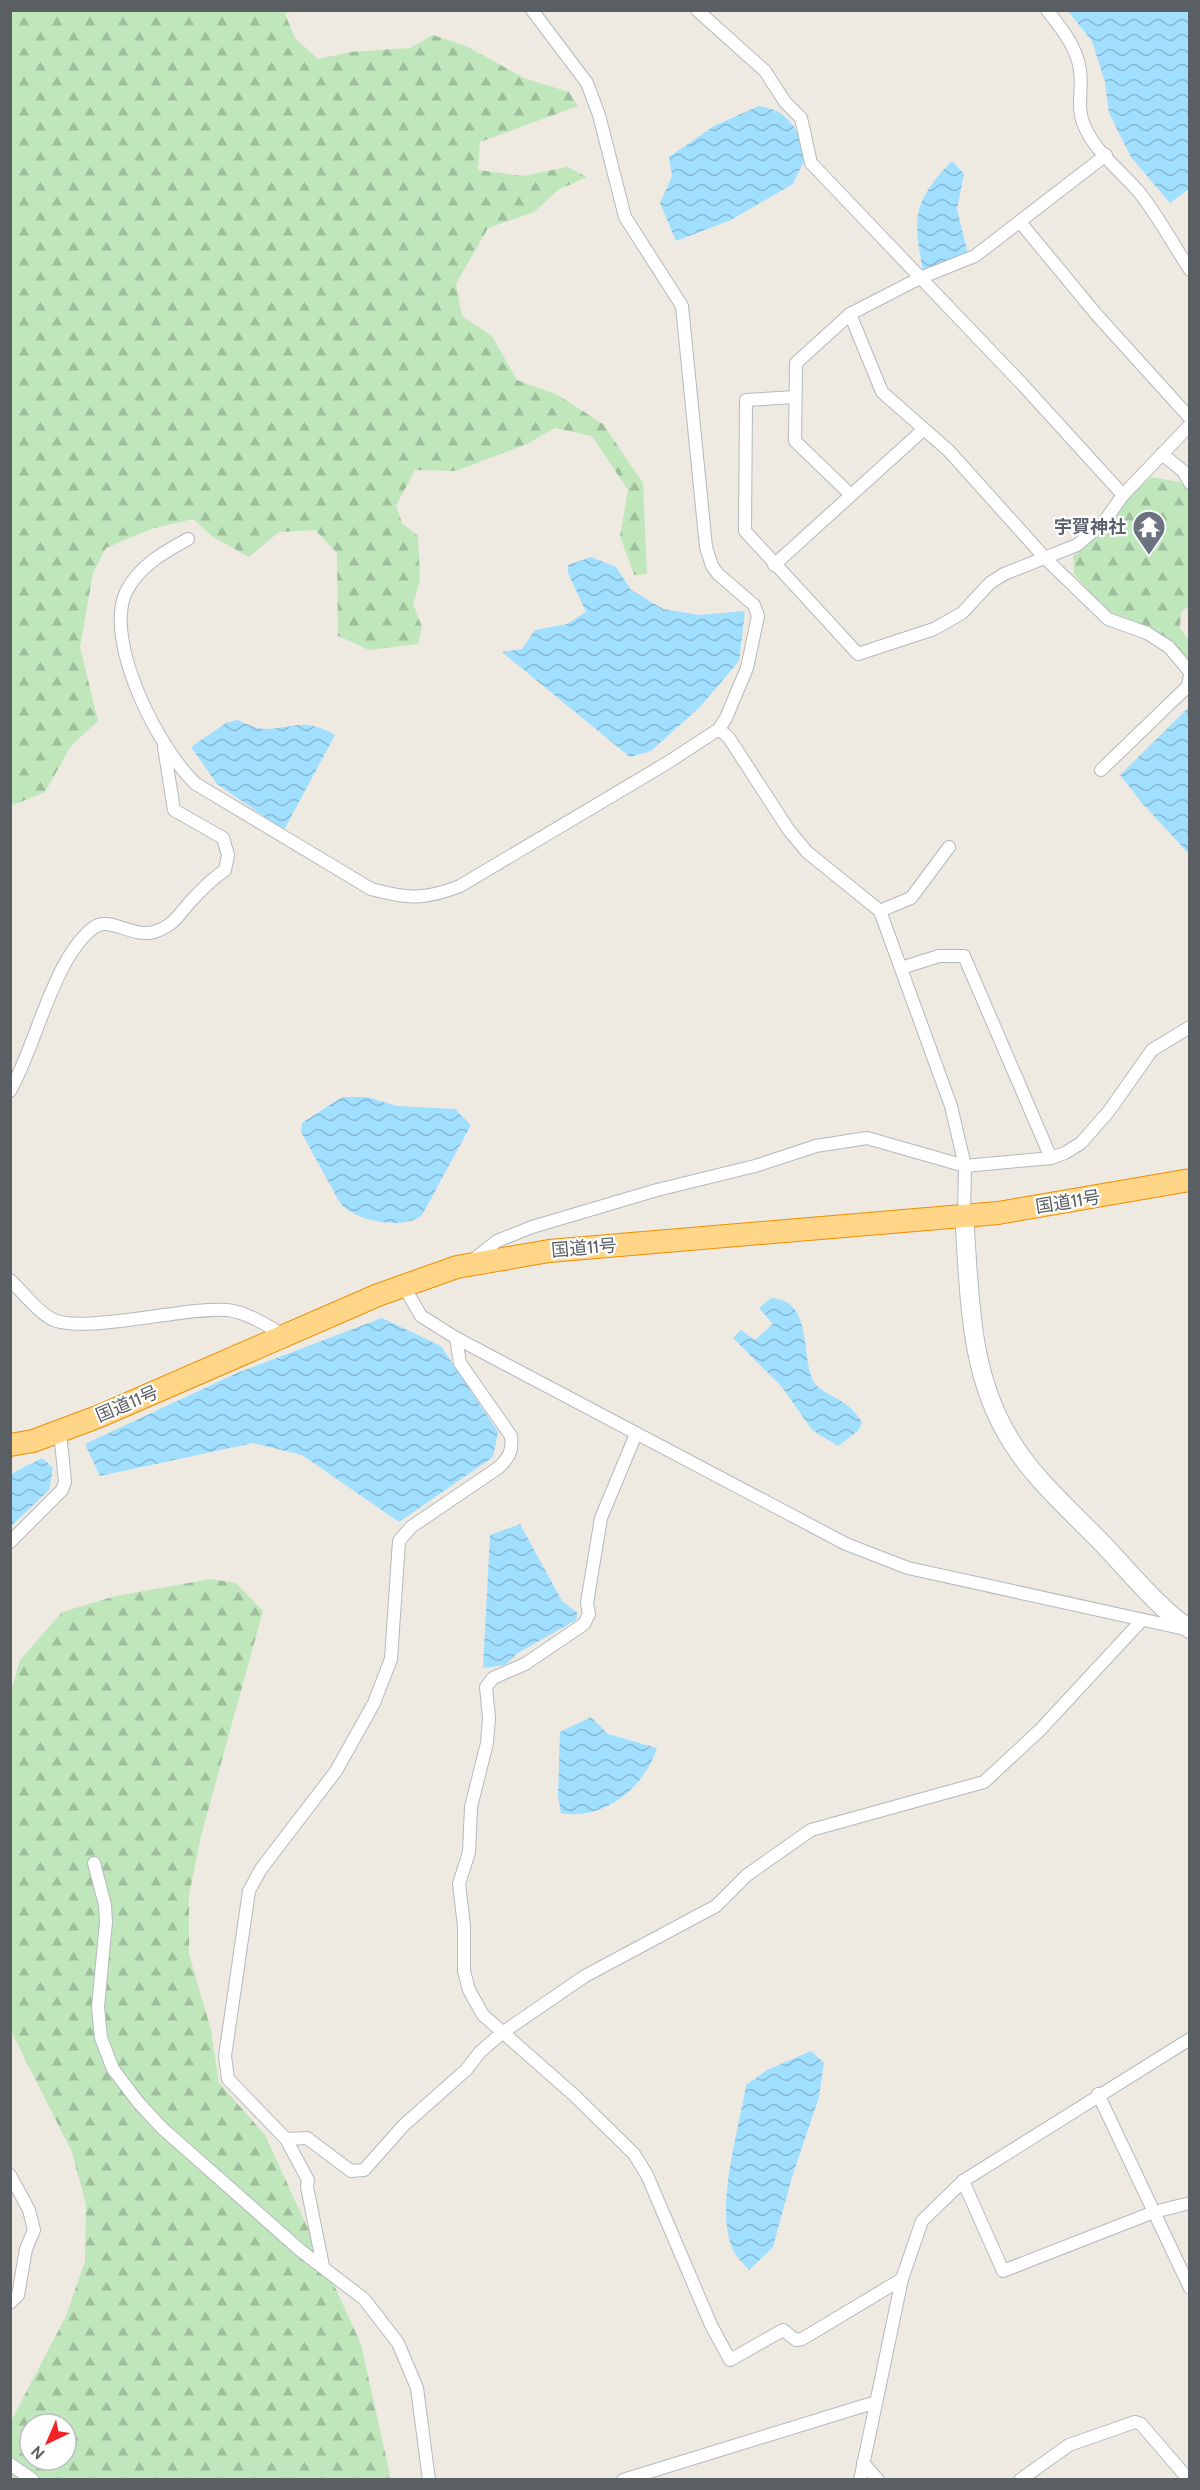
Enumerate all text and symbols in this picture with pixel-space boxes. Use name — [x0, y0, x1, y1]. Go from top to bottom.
temple icon: 宇賀神社 — [1131, 509, 1167, 556]
place label: 宇賀神社 — [1054, 516, 1126, 538]
street label: 国道11号 — [1034, 1186, 1102, 1218]
street label: 国道11号 — [550, 1234, 618, 1262]
street label: 国道11号 — [92, 1381, 162, 1427]
north arrow — [18, 2412, 78, 2472]
text: N — [27, 2442, 49, 2463]

